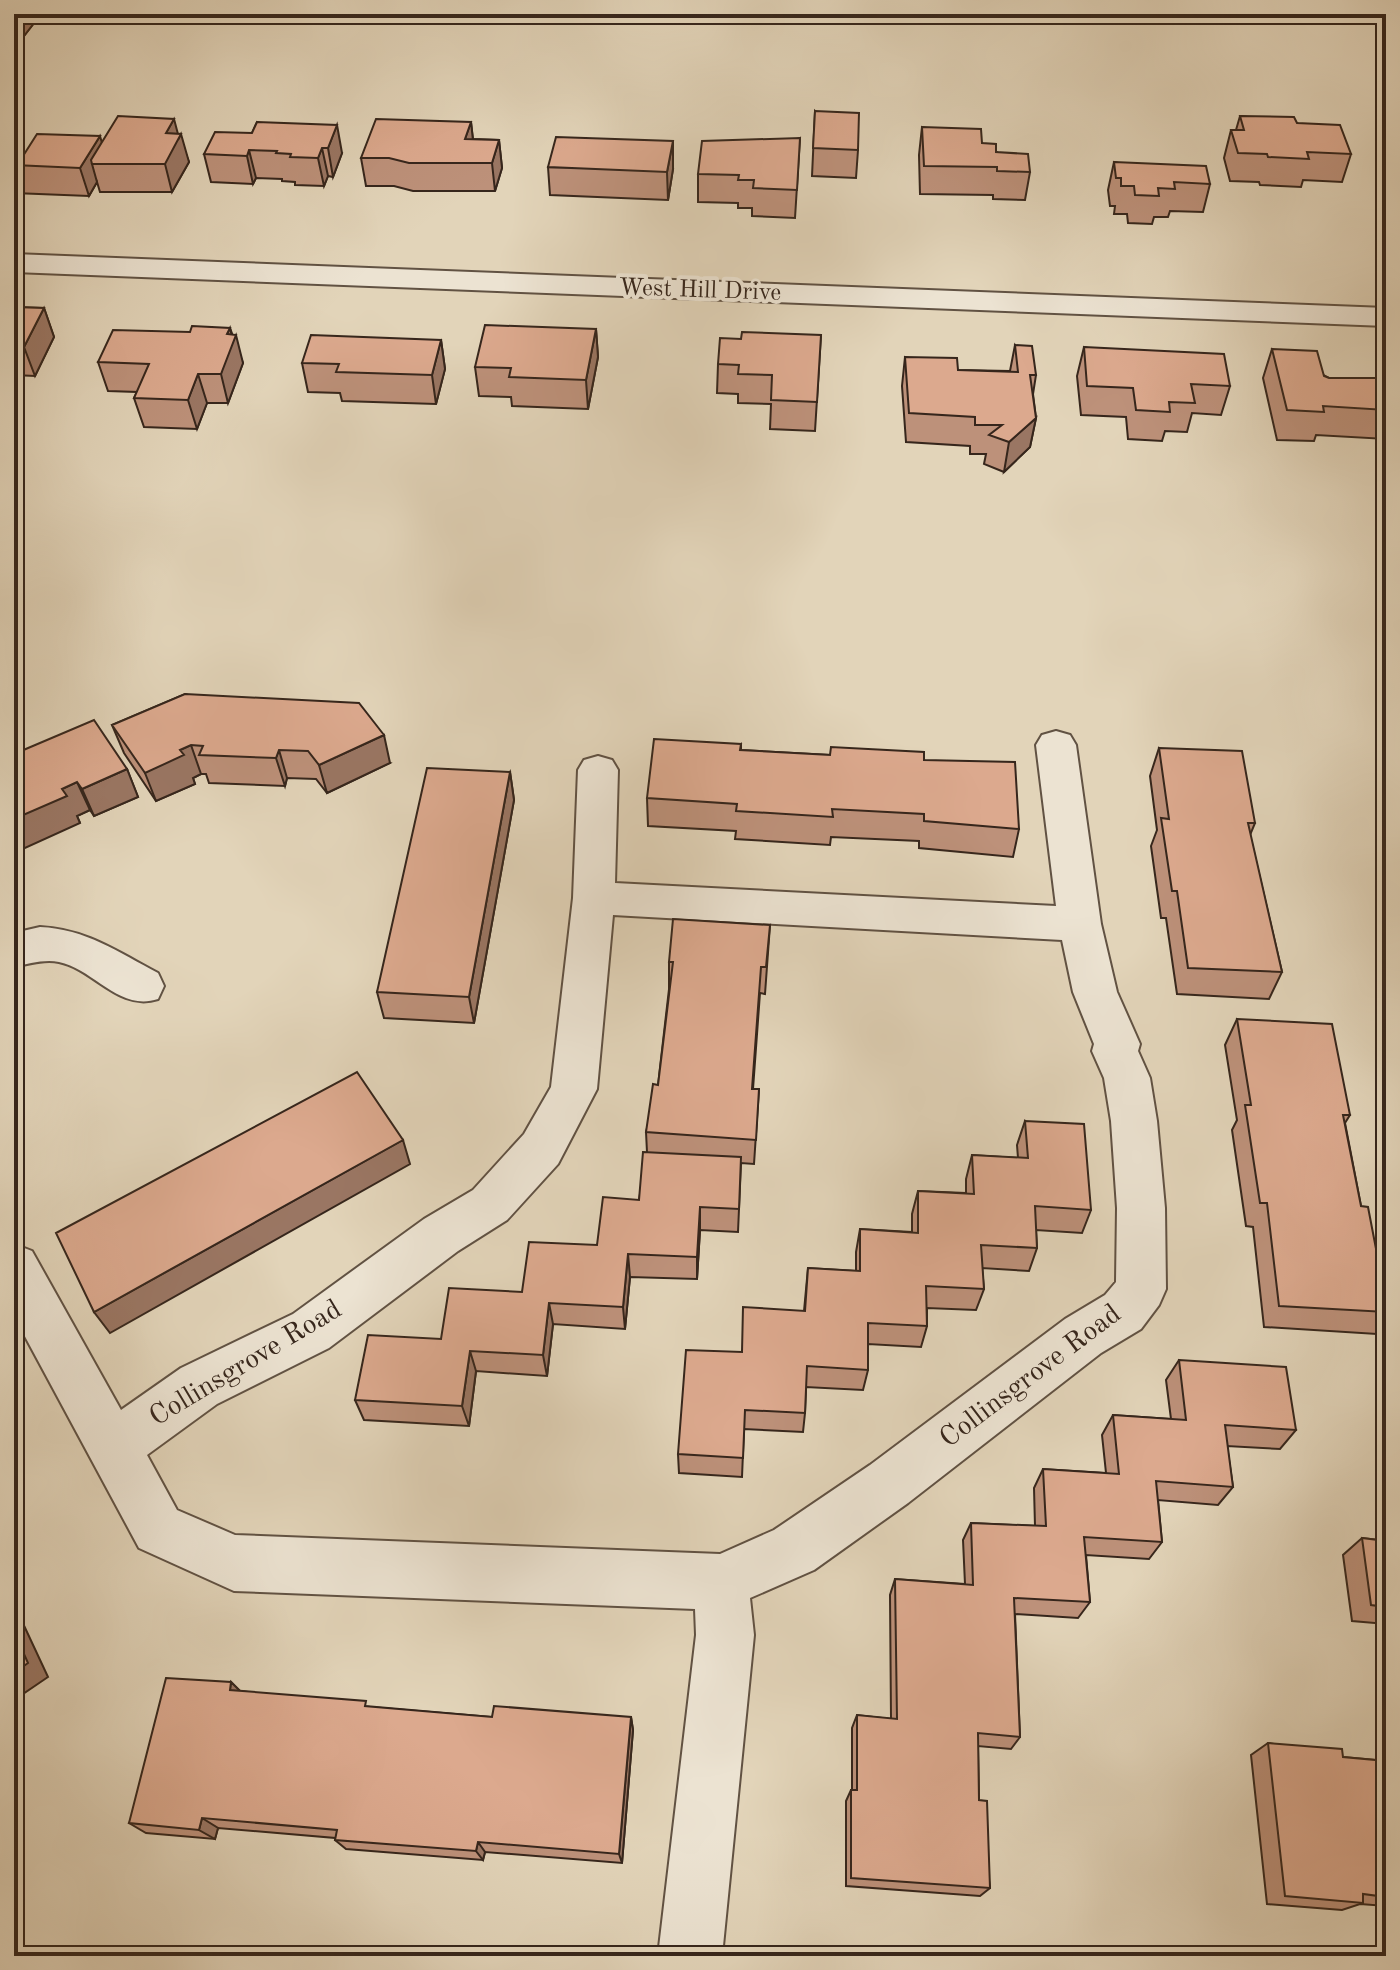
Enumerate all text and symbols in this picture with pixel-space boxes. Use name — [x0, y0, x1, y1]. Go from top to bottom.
street label: West Hill Drive — [618, 276, 782, 306]
street label: Collinsgrove Road — [145, 1296, 347, 1432]
street label: Collinsgrove Road — [935, 1300, 1127, 1454]

